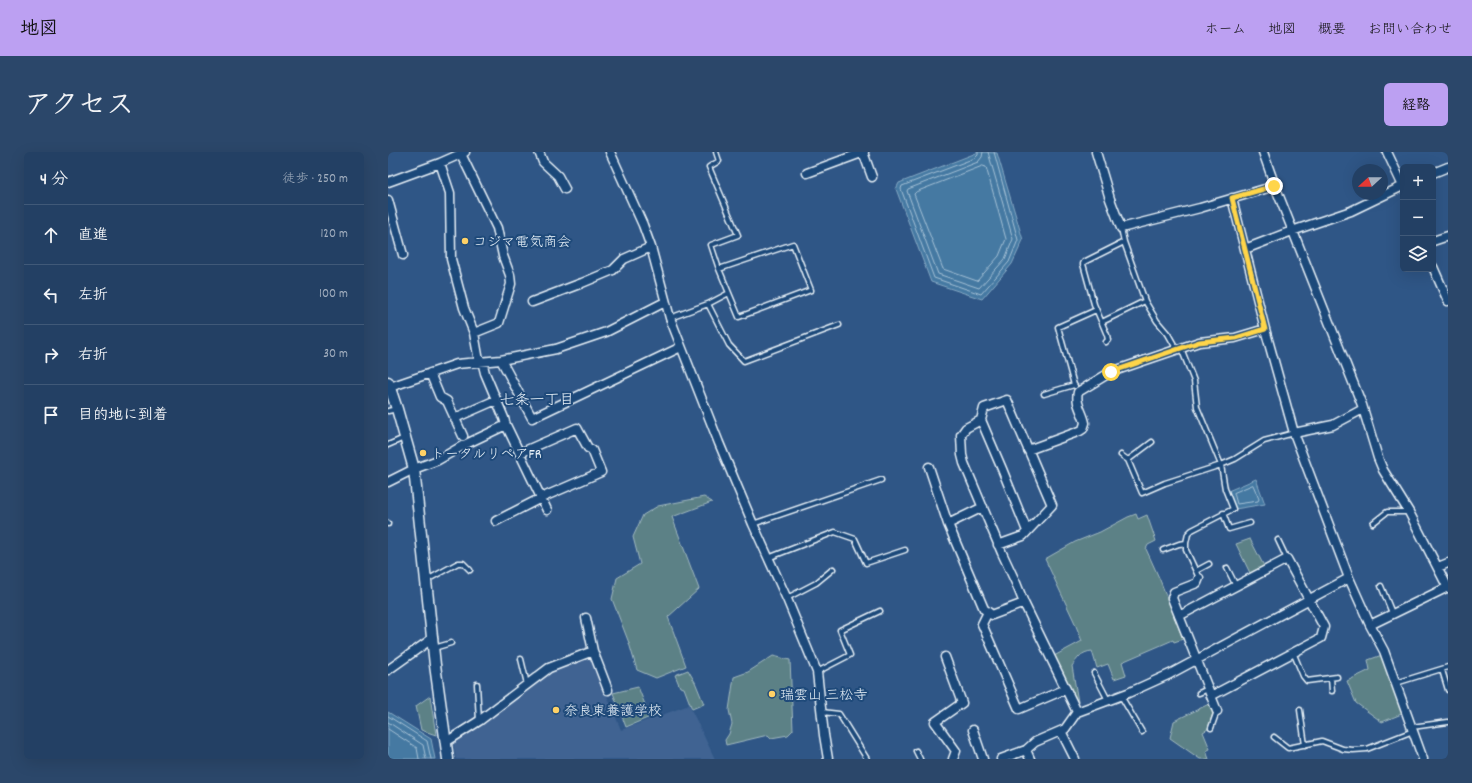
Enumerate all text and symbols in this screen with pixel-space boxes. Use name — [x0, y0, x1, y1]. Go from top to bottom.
text: 地図 — [20, 17, 58, 44]
text: ホーム — [1205, 20, 1246, 40]
text: 地図 — [1268, 20, 1296, 40]
text: 概要 — [1318, 20, 1346, 40]
text: お問い合わせ — [1368, 20, 1452, 40]
button: 経路 — [1384, 83, 1448, 126]
text: アクセス — [24, 88, 134, 128]
north arrow — [1352, 164, 1388, 200]
map controls — [1400, 164, 1436, 272]
button: + — [1400, 164, 1436, 200]
text: 4 分 — [40, 169, 68, 193]
text: 徒歩 · 250 m — [282, 170, 348, 189]
route end — [1265, 177, 1283, 195]
button: − — [1400, 200, 1436, 236]
icon: ahead — [40, 224, 62, 246]
text: 直進 — [78, 225, 108, 247]
text: 120 m — [320, 225, 348, 244]
place label: コジマ電気商会 — [473, 233, 571, 253]
marker: コジマ電気商会 — [460, 236, 470, 246]
button: layers — [1400, 236, 1436, 272]
icon: left — [40, 284, 62, 306]
text: 左折 — [78, 285, 108, 307]
text: 100 m — [319, 285, 348, 304]
icon: right — [40, 344, 62, 366]
text: 右折 — [78, 345, 108, 367]
text: 30 m — [323, 345, 348, 364]
route start — [1102, 363, 1120, 381]
district label: 七条一丁目 — [499, 390, 575, 412]
icon: arrive — [40, 404, 62, 426]
text: 目的地に到着 — [78, 405, 168, 427]
place label: トータルリペアFR — [431, 445, 542, 465]
marker: トータルリペアFR — [418, 448, 428, 458]
place label: 瑞雲山 三松寺 — [780, 686, 867, 706]
marker: 瑞雲山 三松寺 — [767, 689, 777, 699]
place label: 奈良東養護学校 — [564, 702, 662, 722]
marker: 奈良東養護学校 — [551, 705, 561, 715]

